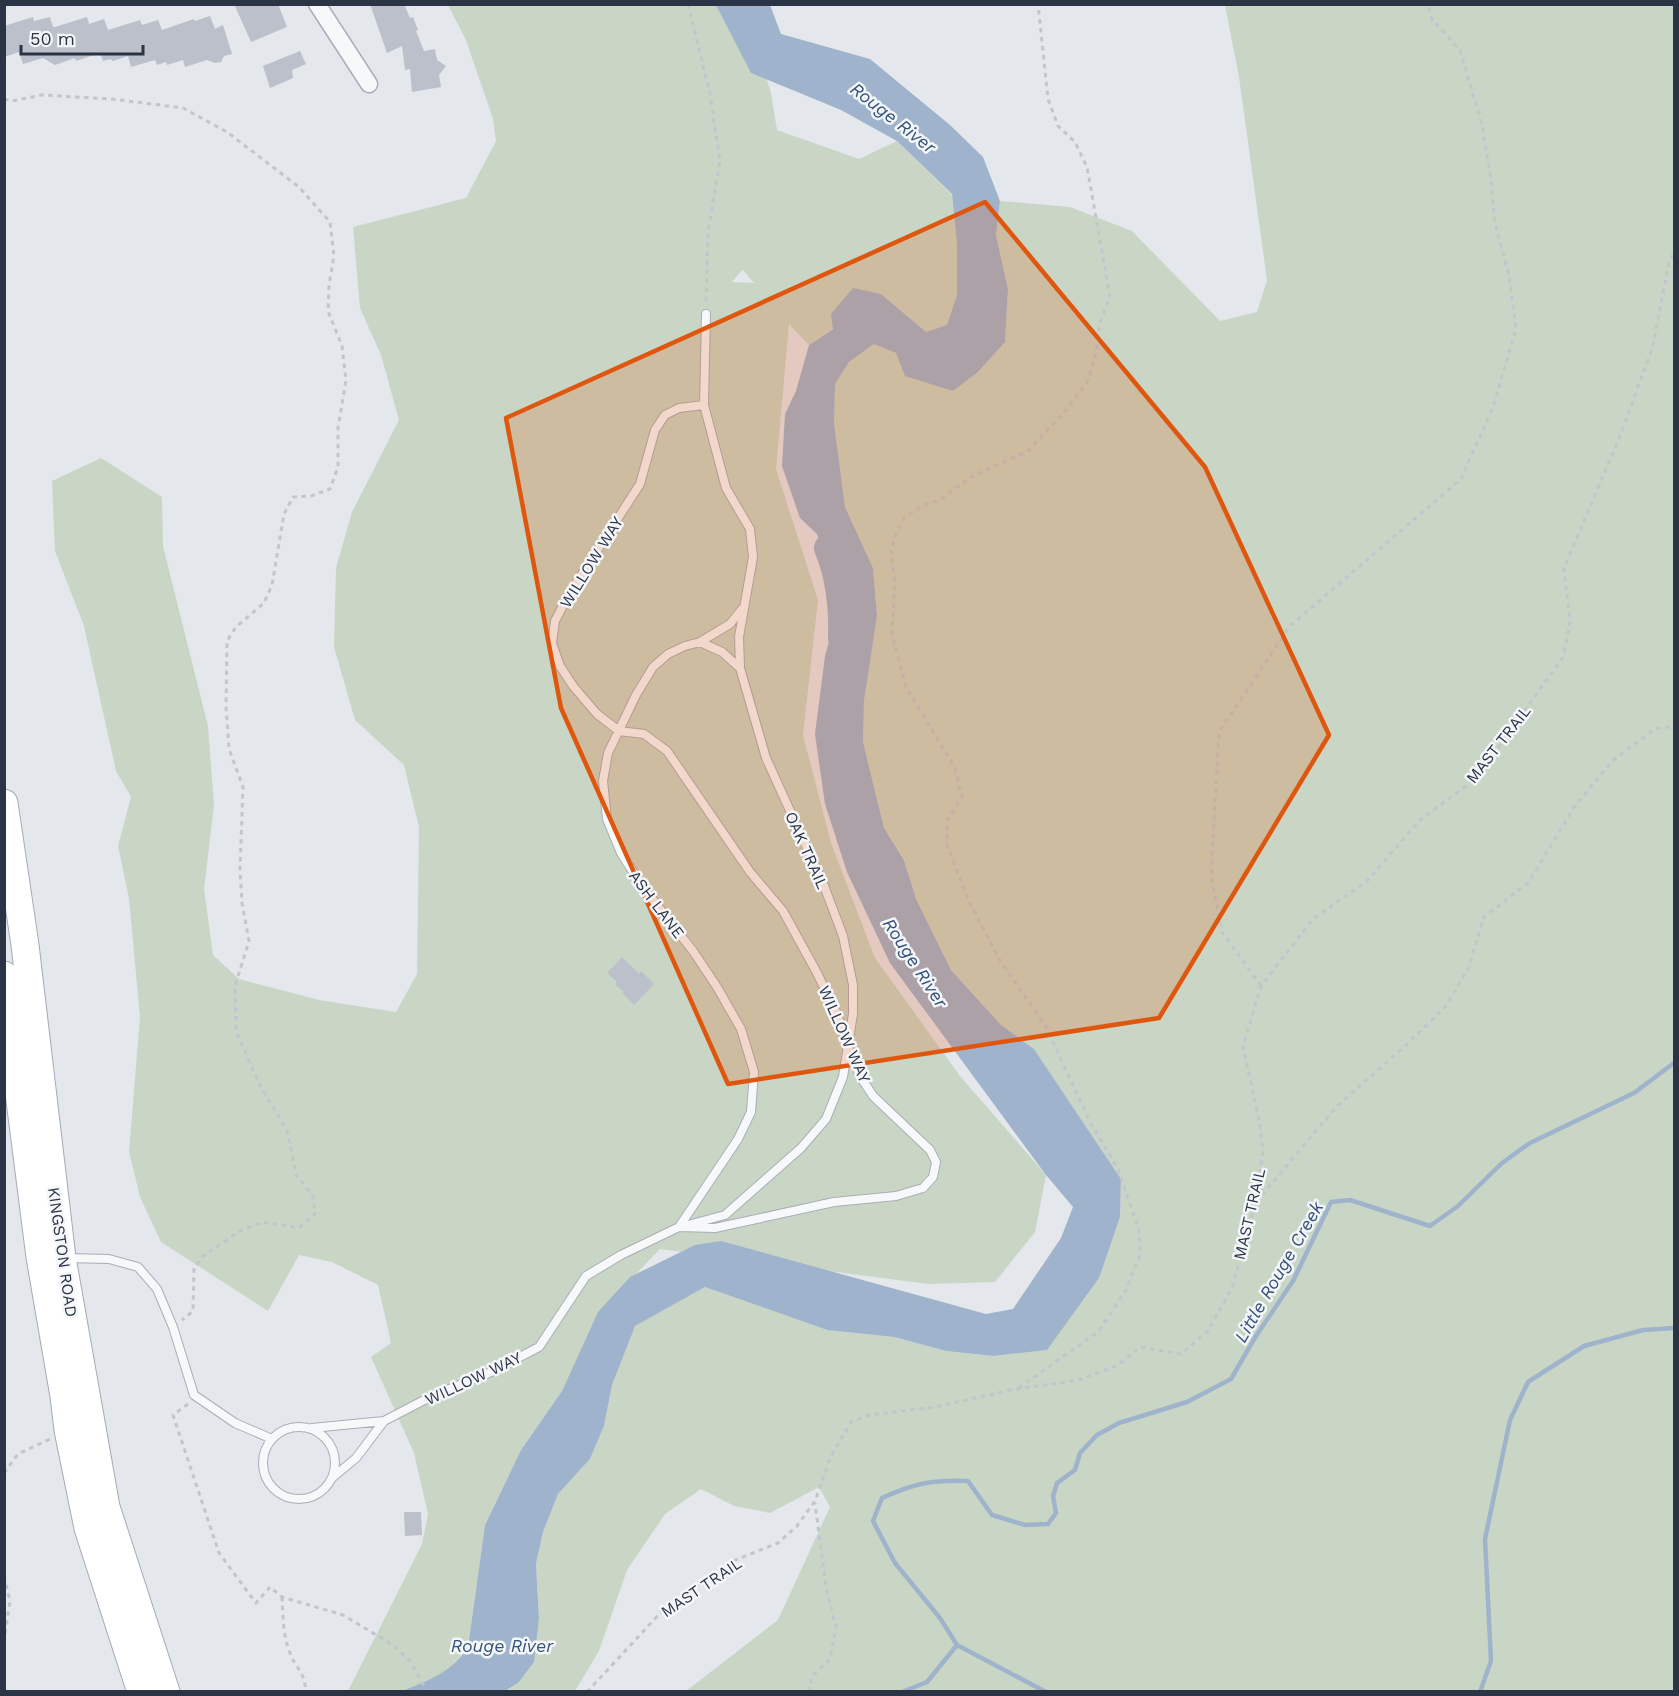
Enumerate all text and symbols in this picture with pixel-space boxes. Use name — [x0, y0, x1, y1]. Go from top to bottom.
scale bar — [21, 18, 142, 56]
text: 50 m — [30, 28, 75, 49]
water label: Rouge River — [846, 78, 941, 158]
street label: WILLOW WAY — [556, 513, 627, 611]
street label: MAST TRAIL — [1462, 701, 1535, 787]
street label: OAK TRAIL — [781, 809, 832, 892]
street label: ASH LANE — [625, 867, 688, 942]
water label: Rouge River — [879, 914, 953, 1012]
street label: WILLOW WAY — [815, 983, 874, 1086]
street label: MAST TRAIL — [1230, 1166, 1269, 1262]
street label: KINGSTON ROAD — [44, 1186, 81, 1318]
water label: Little Rouge Creek — [1230, 1197, 1328, 1346]
street label: WILLOW WAY — [422, 1348, 524, 1409]
street label: MAST TRAIL — [657, 1553, 746, 1621]
water label: Rouge River — [451, 1635, 554, 1656]

